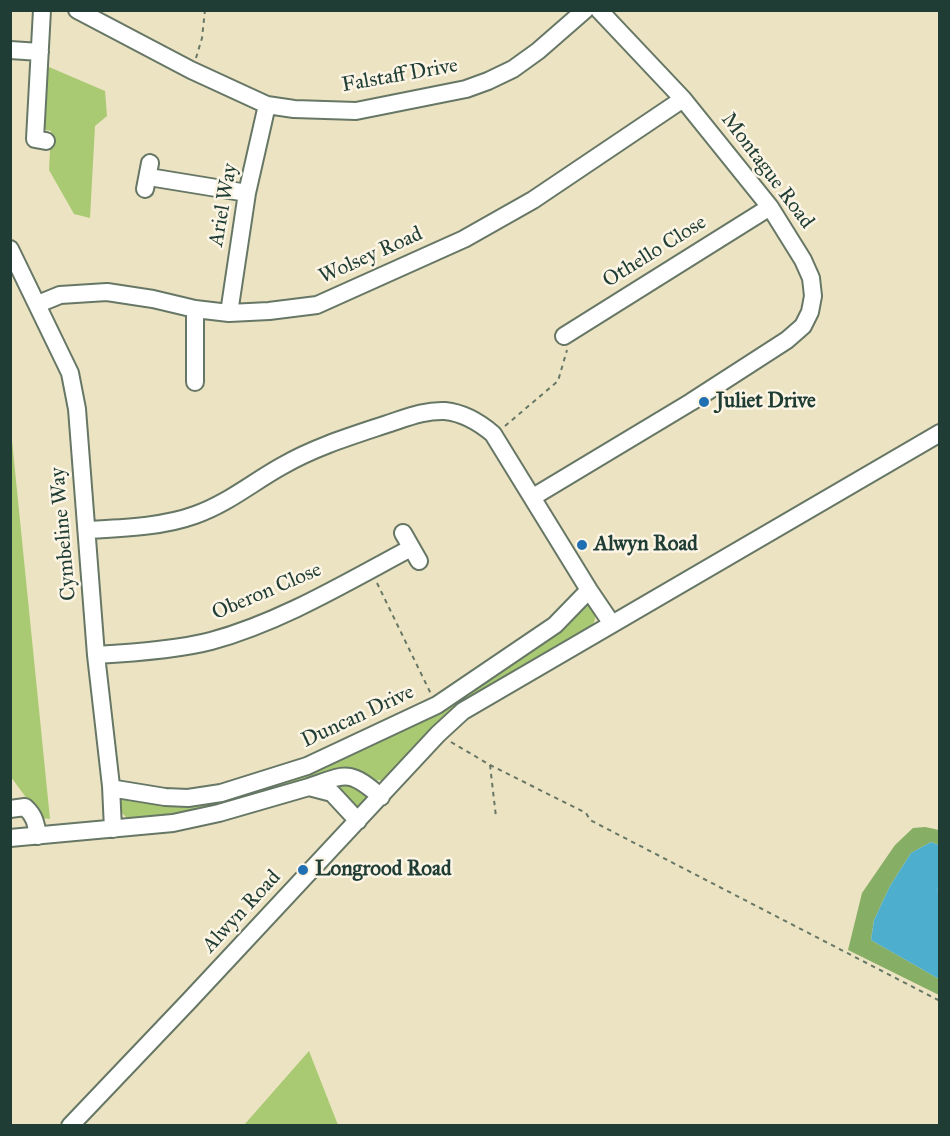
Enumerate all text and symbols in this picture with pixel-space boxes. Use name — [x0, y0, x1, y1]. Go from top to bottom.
street label: Falstaff Drive — [340, 53, 460, 99]
street label: Montague Road — [715, 108, 819, 234]
street label: Ariel Way — [204, 161, 244, 249]
street label: Othello Close — [599, 210, 711, 294]
street label: Wolsey Road — [315, 222, 427, 290]
place label: Juliet Drive — [716, 389, 816, 415]
marker: Juliet Drive — [697, 395, 711, 409]
street label: Cymbeline Way — [46, 466, 82, 602]
place label: Alwyn Road — [594, 532, 698, 558]
marker: Alwyn Road — [575, 538, 589, 552]
street label: Oberon Close — [209, 558, 325, 626]
street label: Duncan Drive — [298, 680, 418, 754]
place label: Longrood Road — [315, 857, 451, 883]
marker: Longrood Road — [296, 863, 310, 877]
street label: Alwyn Road — [197, 865, 287, 959]

